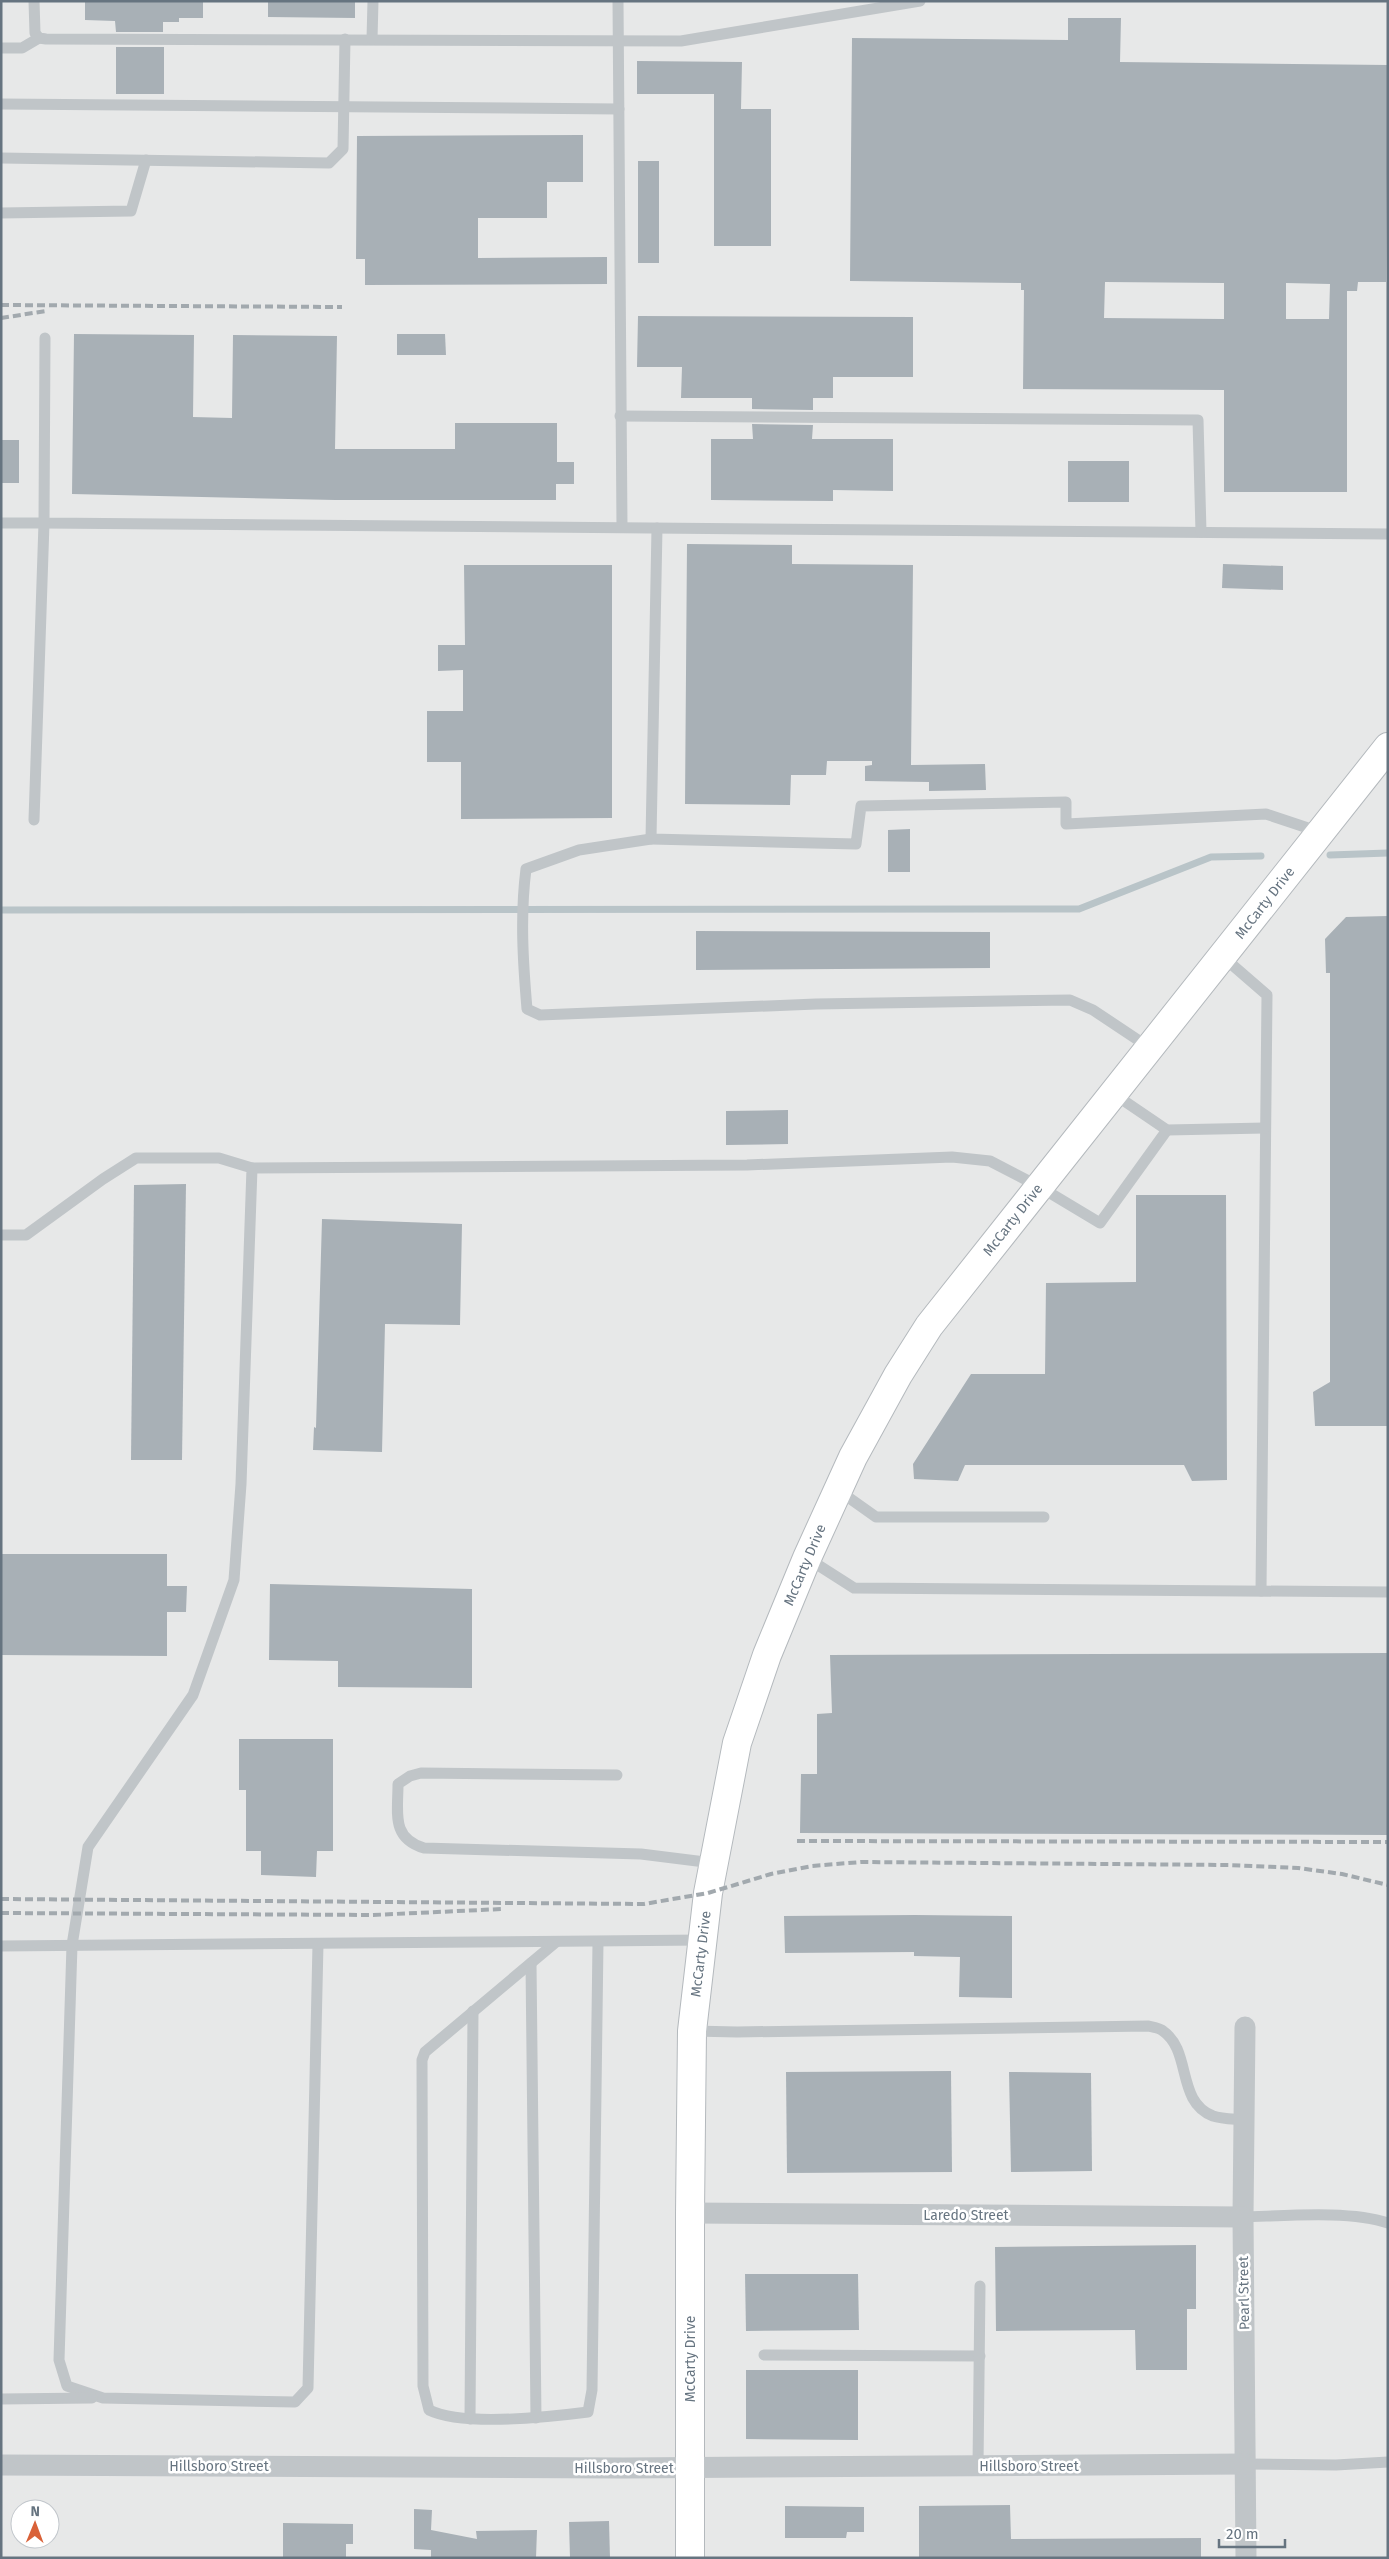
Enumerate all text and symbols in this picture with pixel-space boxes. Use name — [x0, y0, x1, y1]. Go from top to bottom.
street label: McCarty Drive — [1232, 864, 1298, 942]
street label: McCarty Drive — [980, 1181, 1046, 1259]
street label: McCarty Drive — [780, 1522, 830, 1608]
street label: McCarty Drive — [687, 1910, 715, 1998]
street label: Laredo Street — [923, 2207, 1010, 2224]
street label: Pearl Street — [1235, 2255, 1253, 2330]
street label: McCarty Drive — [682, 2316, 699, 2402]
street label: Hillsboro Street — [169, 2458, 270, 2475]
street label: Hillsboro Street — [979, 2458, 1080, 2475]
street label: Hillsboro Street — [574, 2460, 675, 2477]
north arrow — [10, 2499, 60, 2549]
text: N — [30, 2503, 40, 2520]
scale bar — [1219, 2516, 1285, 2548]
text: 20 m — [1226, 2525, 1259, 2543]

